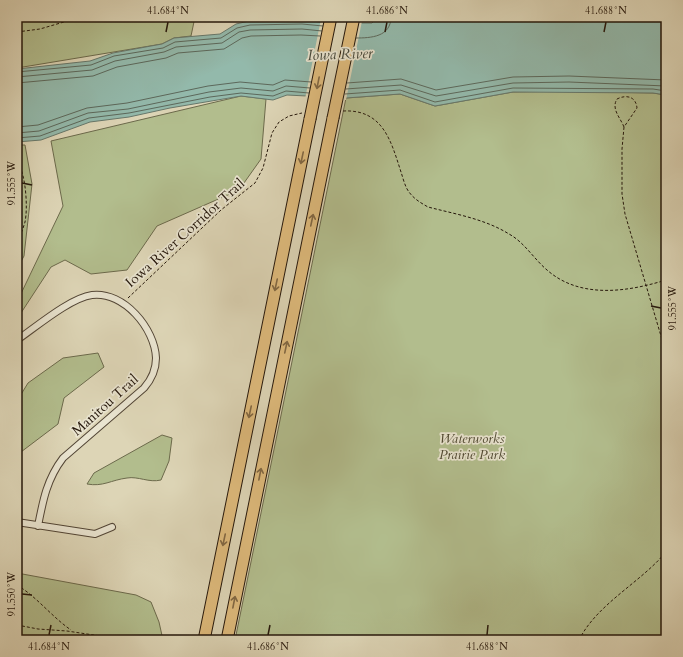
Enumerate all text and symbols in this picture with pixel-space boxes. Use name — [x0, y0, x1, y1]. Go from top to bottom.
text: 41.684°N — [147, 4, 189, 18]
text: 41.686°N — [366, 4, 408, 18]
text: 41.688°N — [585, 4, 627, 18]
water label: Iowa River — [307, 43, 374, 65]
one-way arrow — [313, 76, 321, 89]
one-way arrow — [298, 151, 306, 164]
text: 91.555°W — [5, 160, 19, 205]
street label: Iowa River Corridor Trail — [121, 174, 249, 292]
one-way arrow — [309, 214, 317, 227]
one-way arrow — [272, 278, 280, 291]
text: 91.555°W — [666, 285, 680, 330]
one-way arrow — [282, 341, 290, 354]
street label: Manitou Trail — [68, 370, 143, 440]
one-way arrow — [246, 405, 254, 418]
park label: Waterworks Prairie Park — [439, 429, 505, 464]
one-way arrow — [256, 468, 264, 481]
one-way arrow — [219, 533, 227, 546]
text: 91.550°W — [5, 571, 19, 616]
one-way arrow — [230, 596, 238, 609]
text: 41.684°N — [28, 640, 70, 654]
text: 41.686°N — [247, 640, 289, 654]
text: 41.688°N — [466, 640, 508, 654]

